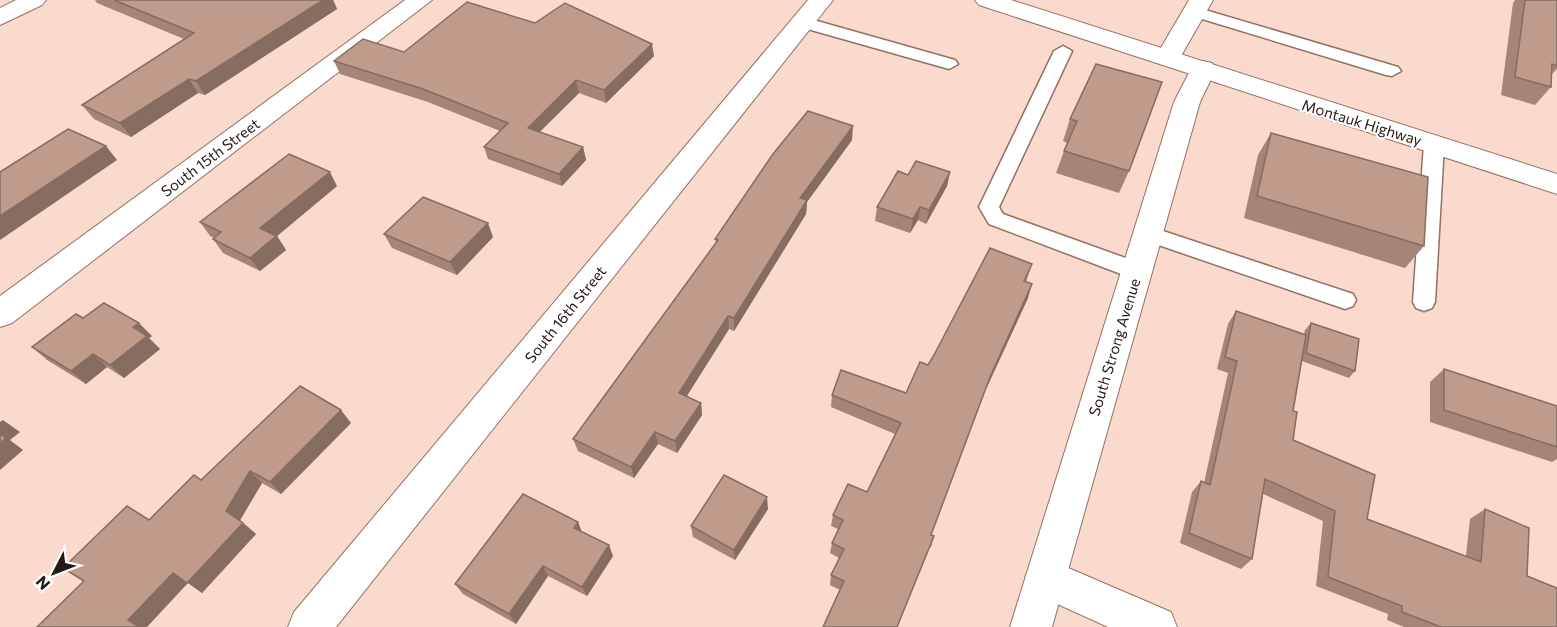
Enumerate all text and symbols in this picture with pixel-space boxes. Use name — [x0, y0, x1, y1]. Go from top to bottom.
street label: Montauk Highway — [1300, 95, 1424, 149]
street label: South 15th Street — [157, 114, 263, 200]
street label: South 16th Street — [520, 262, 610, 366]
street label: South Strong Avenue — [1085, 276, 1144, 418]
north arrow — [24, 543, 84, 603]
text: N — [31, 573, 54, 594]

